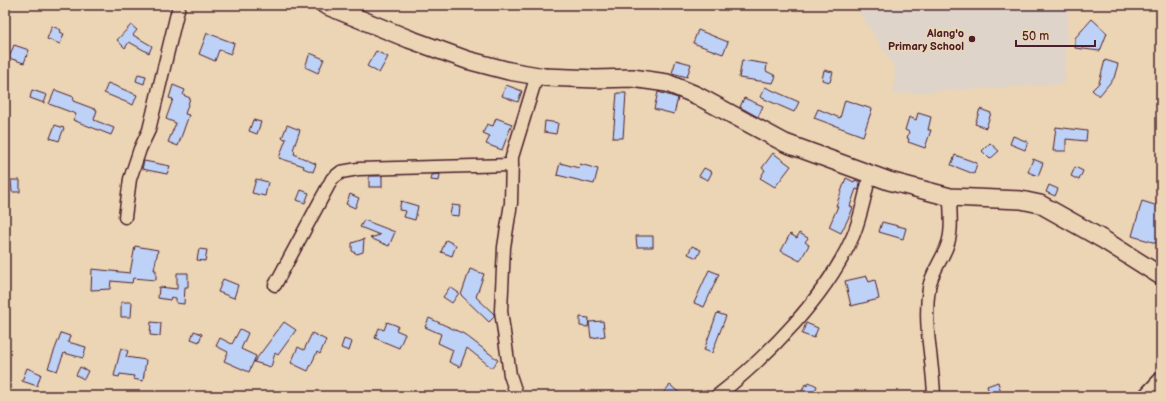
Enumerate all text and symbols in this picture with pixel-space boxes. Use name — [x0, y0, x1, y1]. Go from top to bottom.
scale bar — [1016, 22, 1095, 48]
place label: Alang'o Primary School — [888, 27, 964, 53]
text: 50 m — [1022, 29, 1049, 44]
marker: Alang'o Primary School — [967, 34, 977, 44]

